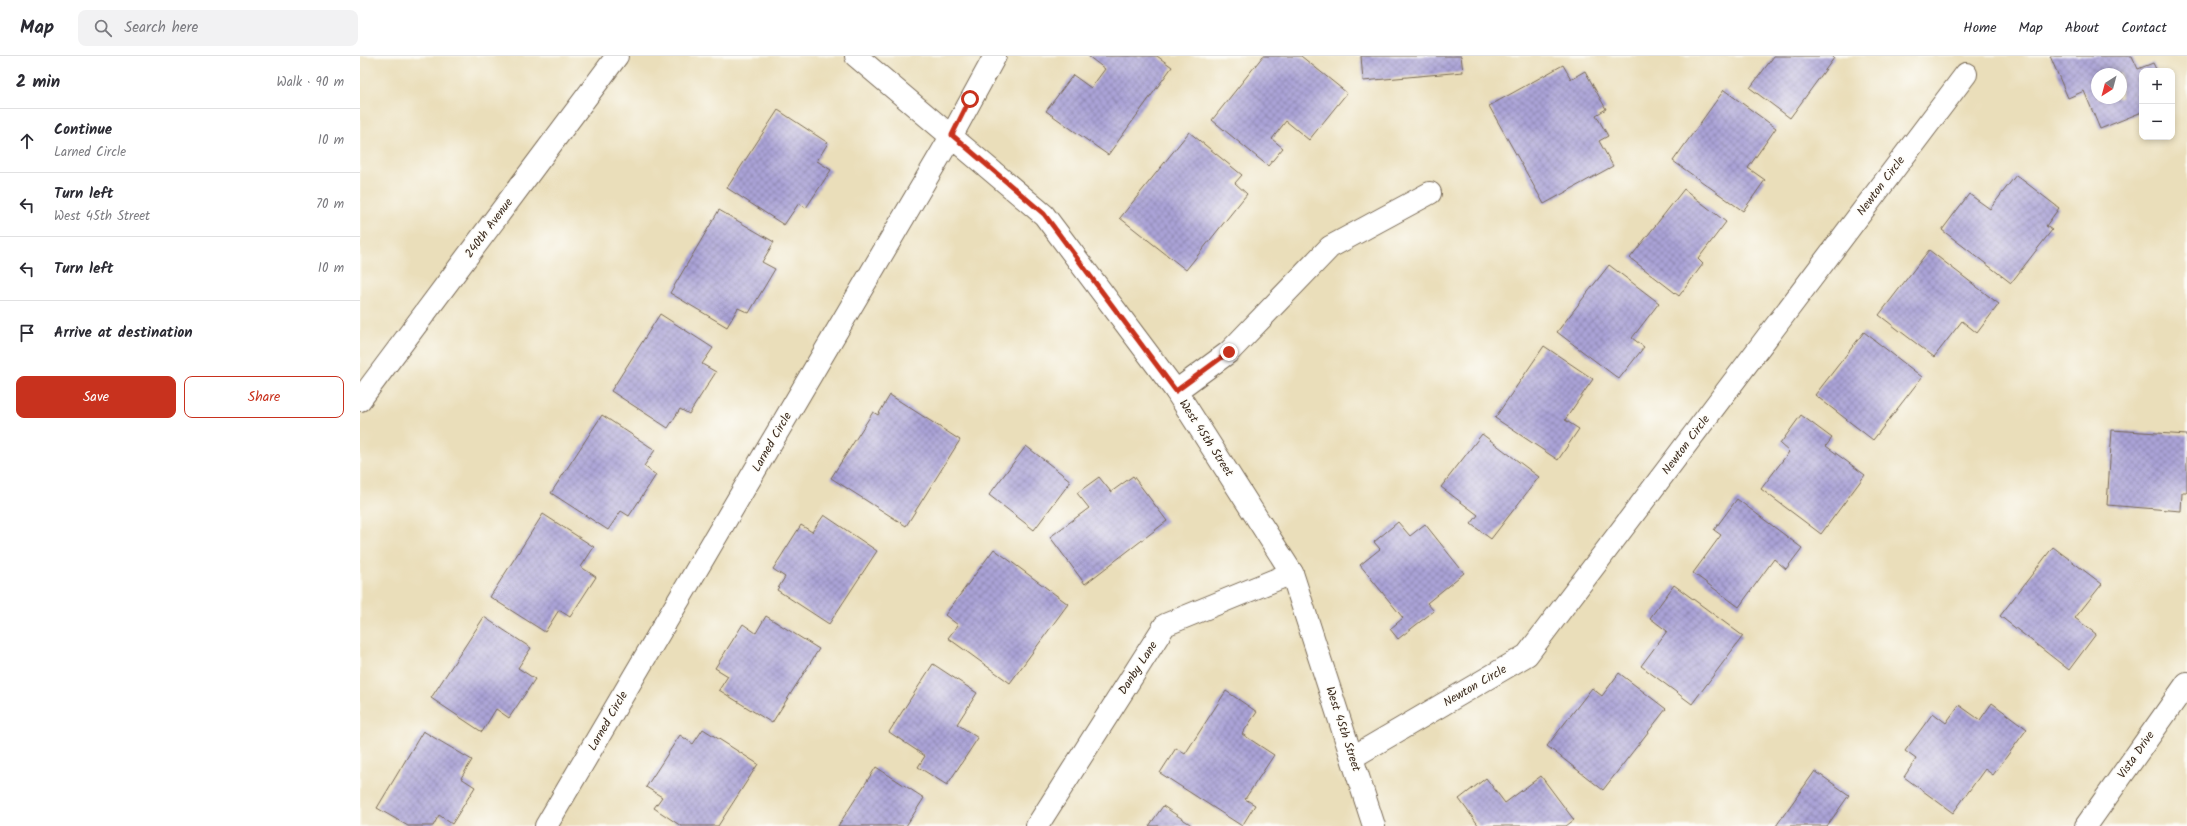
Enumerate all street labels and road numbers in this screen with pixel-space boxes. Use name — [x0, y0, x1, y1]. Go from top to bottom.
street label: Newton Circle — [1852, 152, 1910, 220]
street label: 240th Avenue — [460, 194, 518, 262]
street label: West 45th Street — [1174, 396, 1238, 481]
street label: Larned Circle — [747, 408, 797, 476]
street label: Newton Circle — [1657, 411, 1715, 479]
street label: Danby Lane — [1114, 637, 1163, 699]
street label: Newton Circle — [1440, 660, 1511, 712]
street label: West 45th Street — [1320, 684, 1366, 774]
street label: Larned Circle — [583, 687, 633, 755]
street label: Vista Drive — [2113, 727, 2160, 783]

